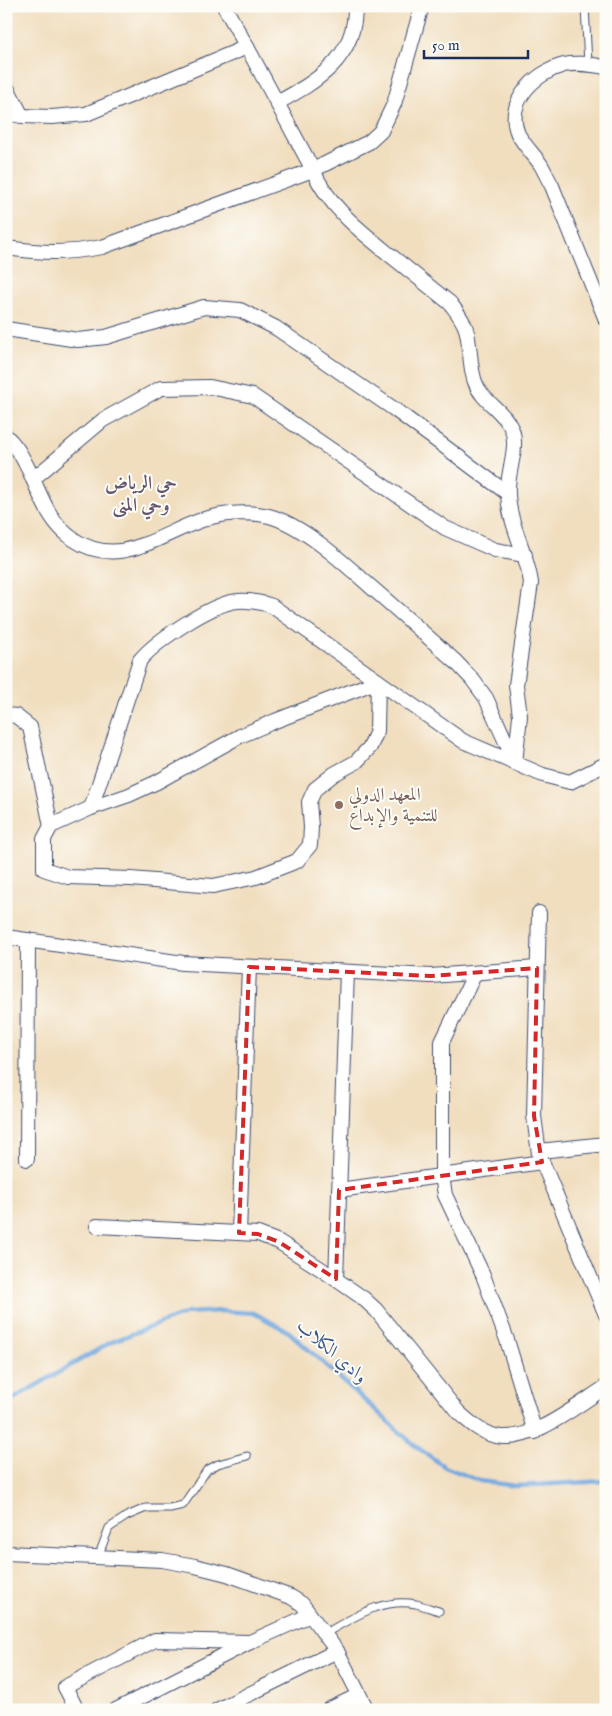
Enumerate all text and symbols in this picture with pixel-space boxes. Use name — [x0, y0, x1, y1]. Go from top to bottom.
scale bar — [424, 28, 528, 60]
text: 50 m — [432, 36, 460, 55]
district label: حي الرياض وحي المنى — [105, 472, 177, 520]
place label: المعهد الدولي للتنمية والإبداع — [349, 784, 438, 830]
marker: المعهد الدولي للتنمية والإبداع — [333, 799, 345, 811]
water label: وادي الكلاب — [290, 1315, 373, 1391]

